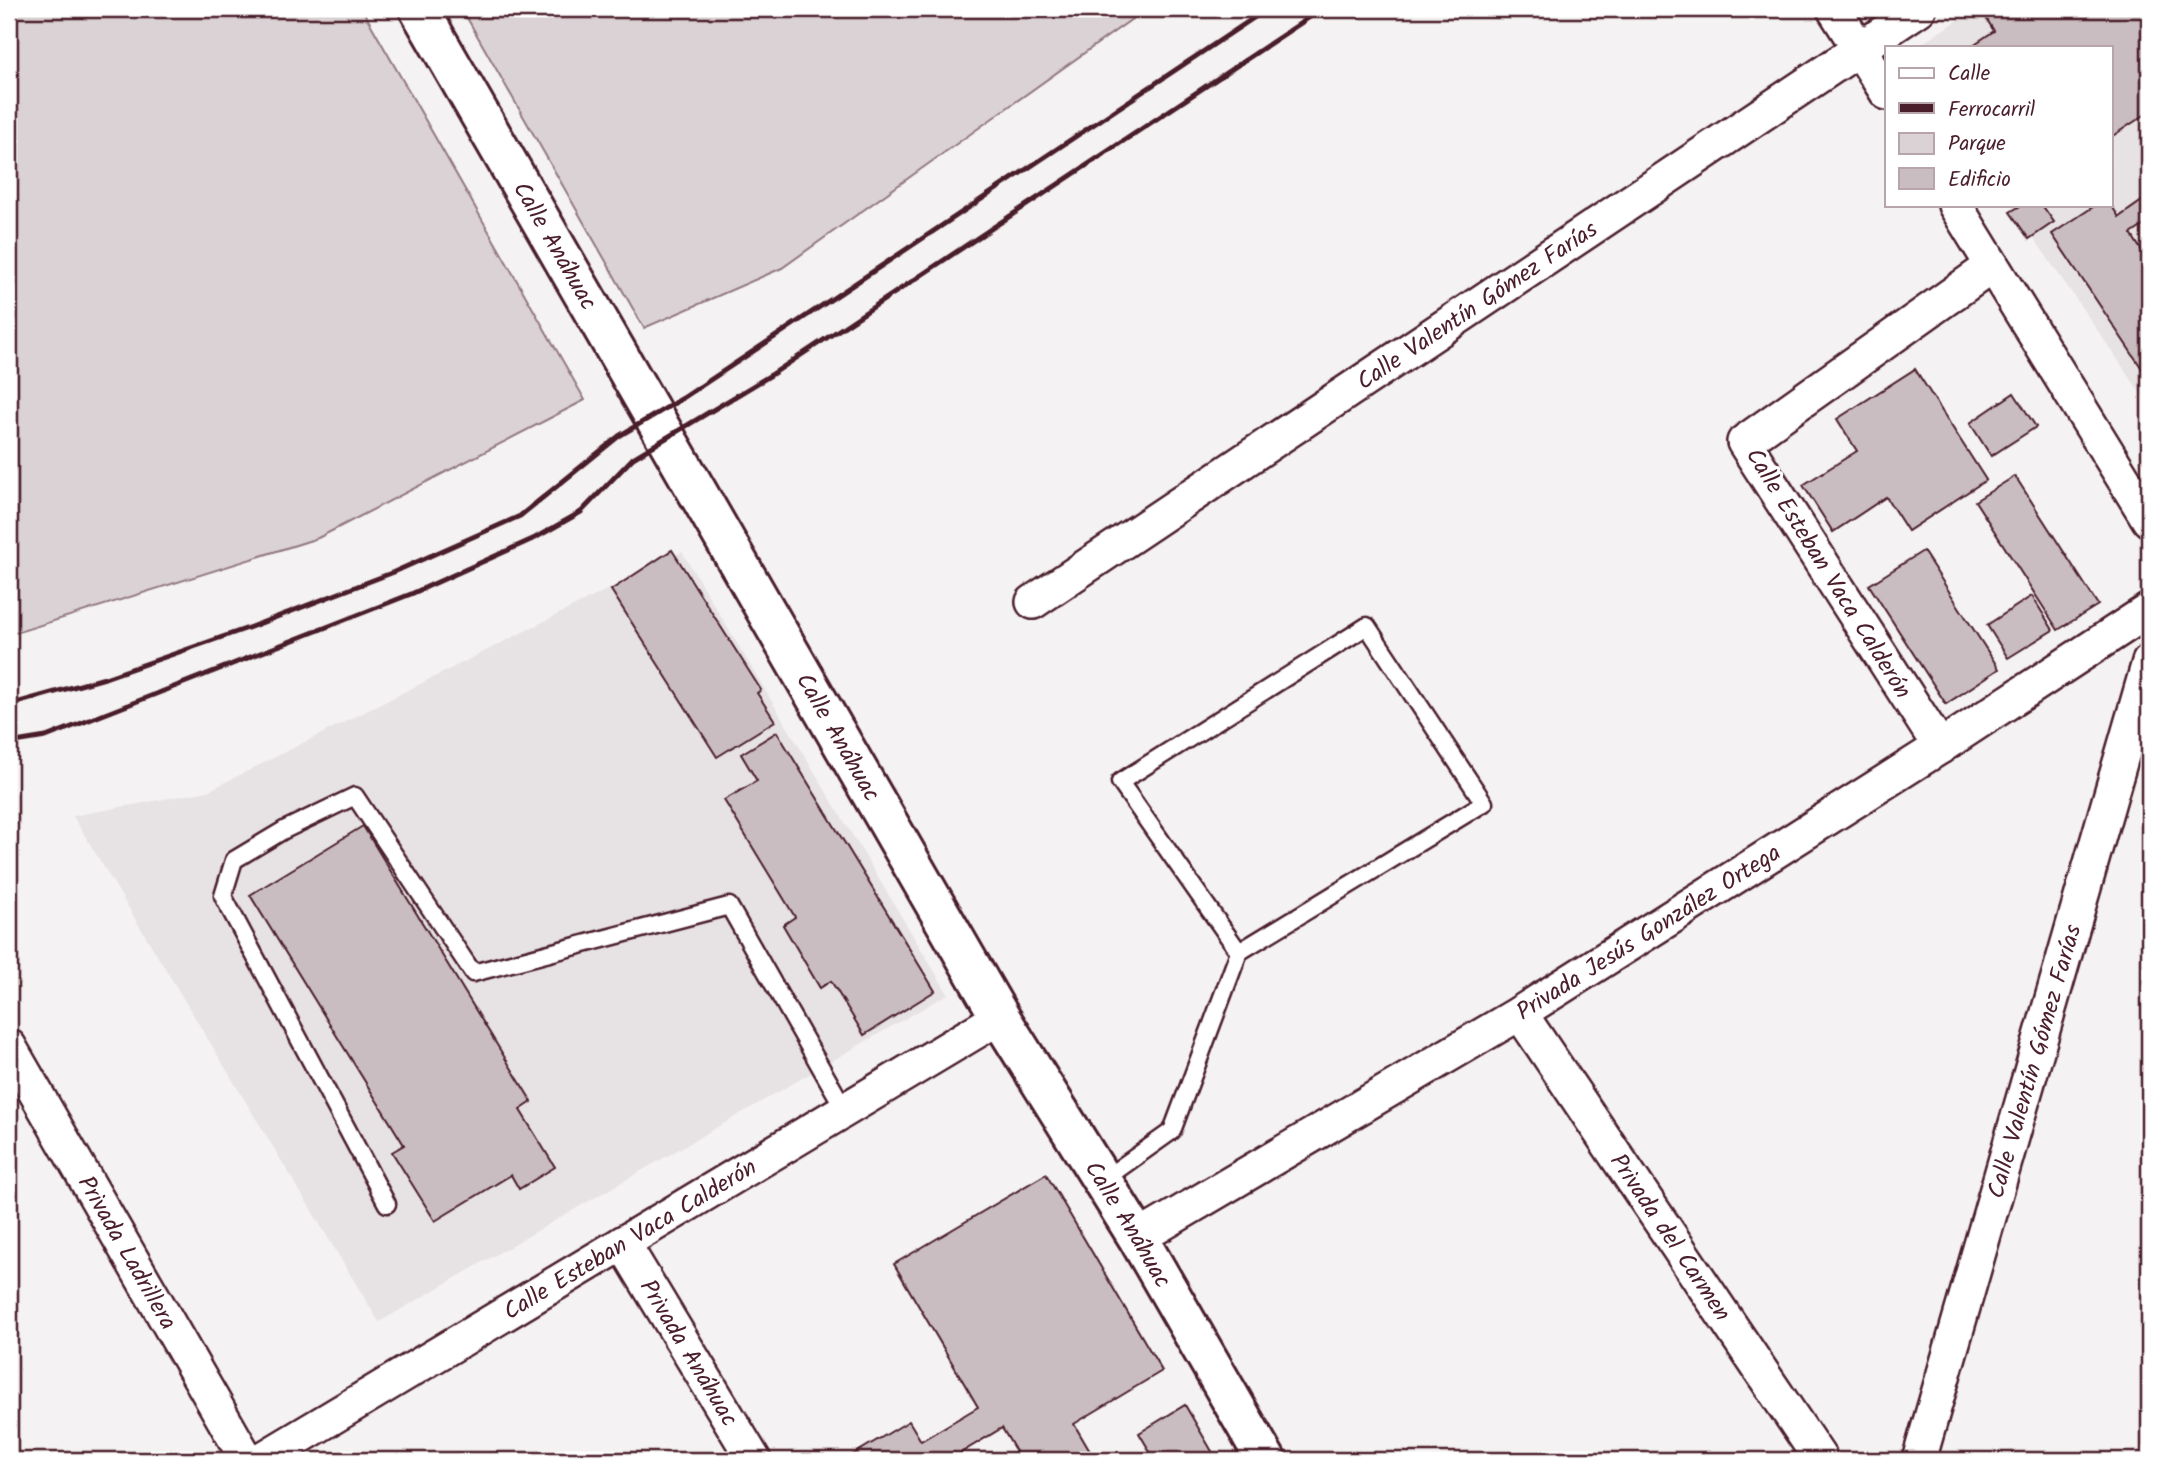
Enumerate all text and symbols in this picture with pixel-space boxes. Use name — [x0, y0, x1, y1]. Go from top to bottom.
legend — [1885, 46, 2112, 206]
text: Calle — [1948, 58, 1991, 91]
text: Ferrocarril — [1948, 94, 2035, 127]
text: Parque — [1948, 128, 2006, 161]
text: Edificio — [1948, 164, 2011, 197]
street label: Calle Anáhuac — [501, 175, 607, 318]
street label: Calle Valentín Gómez Farías — [1349, 211, 1606, 401]
street label: Calle Esteban Vaca Calderón — [1734, 441, 1921, 707]
street label: Calle Anáhuac — [785, 666, 890, 809]
street label: Privada Jesús González Ortega — [1509, 834, 1789, 1032]
street label: Calle Valentín Gómez Farías — [1977, 920, 2093, 1203]
street label: Privada del Carmen — [1599, 1146, 1740, 1330]
street label: Calle Esteban Vaca Calderón — [496, 1149, 765, 1332]
street label: Calle Anáhuac — [1073, 1153, 1181, 1296]
street label: Privada Ladrillera — [66, 1168, 186, 1338]
street label: Privada Anáhuac — [628, 1272, 747, 1435]

